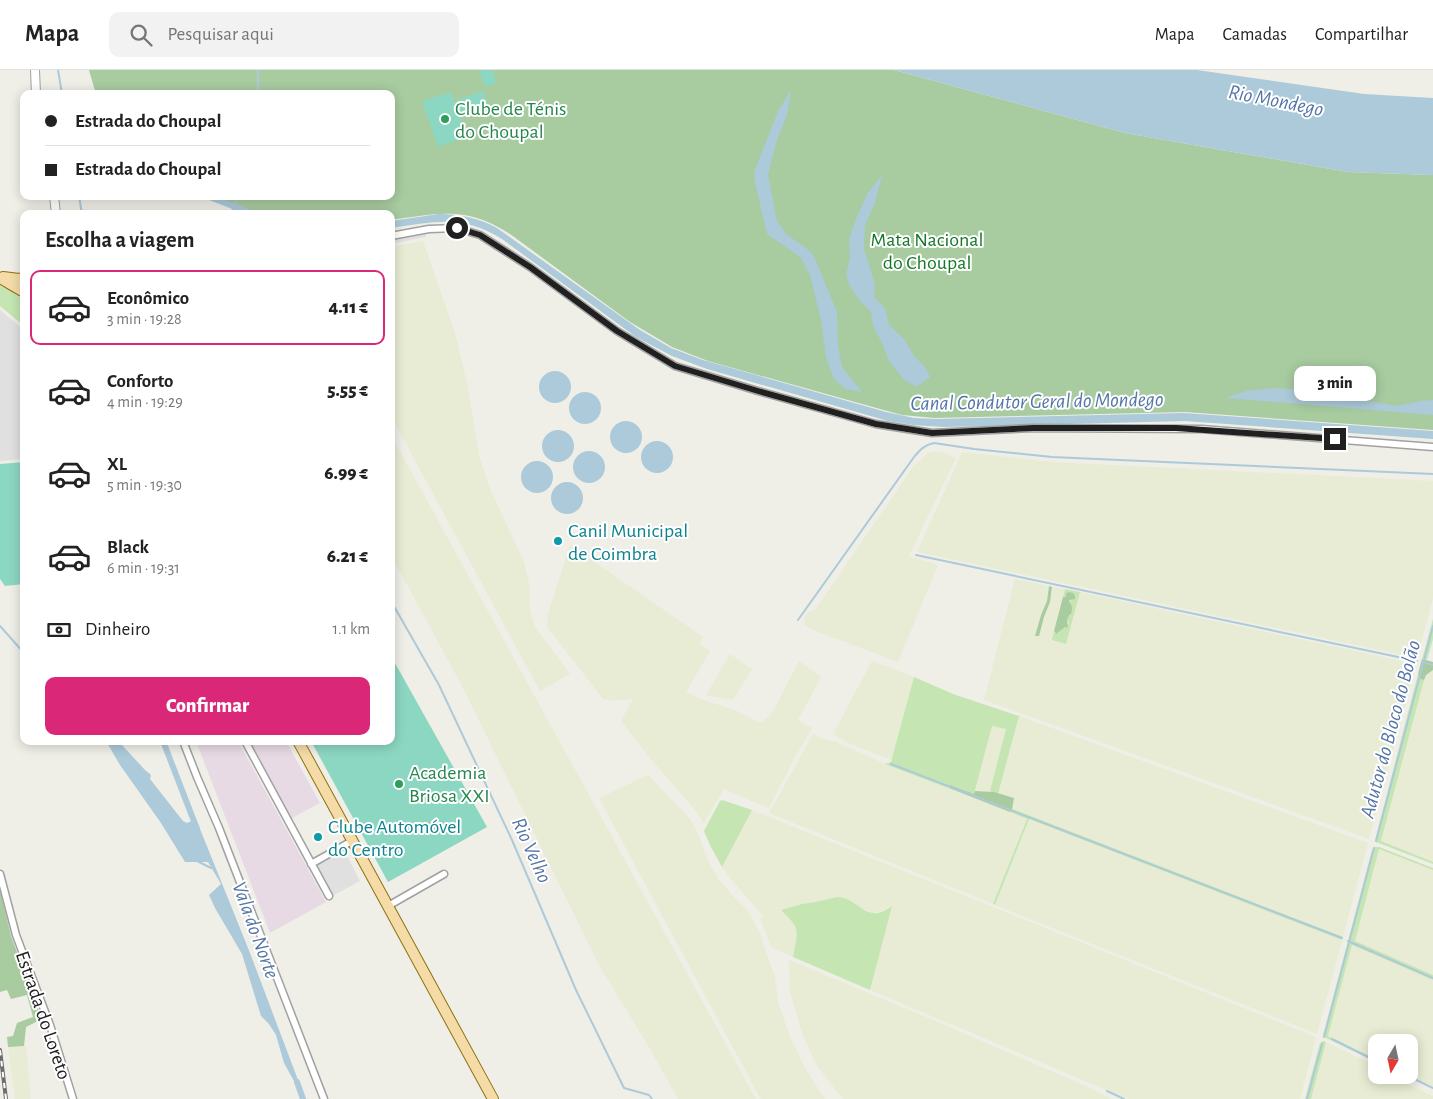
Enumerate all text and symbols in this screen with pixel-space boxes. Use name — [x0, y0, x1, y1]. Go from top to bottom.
search box — [109, 12, 459, 57]
icon: search — [127, 21, 155, 49]
text: Mapa — [25, 22, 79, 46]
text: Pesquisar aqui — [167, 25, 274, 44]
text: Mapa — [1155, 26, 1194, 44]
text: Camadas — [1222, 26, 1287, 44]
text: Compartilhar — [1315, 26, 1408, 44]
water label: Rio Mondego — [1227, 81, 1325, 120]
place label: Clube de Ténis do Choupal — [455, 99, 566, 142]
text: Estrada do Choupal — [75, 112, 222, 131]
marker: Clube de Ténis do Choupal — [439, 113, 451, 125]
text: Estrada do Choupal — [75, 160, 222, 179]
route start — [446, 217, 468, 239]
text: Escolha a viagem — [45, 229, 194, 251]
park label: Mata Nacional do Choupal — [871, 230, 983, 273]
icon: car — [47, 285, 92, 330]
text: Econômico — [107, 289, 189, 308]
text: 4.11 € — [328, 298, 368, 317]
text: 3 min · 19:28 — [107, 311, 182, 327]
callout: 3 min — [1294, 366, 1376, 402]
icon: car — [47, 368, 92, 413]
text: Conforto — [107, 372, 173, 391]
text: 3 min — [1317, 375, 1353, 391]
text: 5.55 € — [327, 381, 368, 400]
water label: Canal Condutor Geral do Mondego — [910, 389, 1164, 414]
text: 4 min · 19:29 — [107, 394, 183, 410]
route end — [1324, 428, 1346, 450]
icon: car — [47, 451, 92, 496]
text: XL — [107, 455, 127, 474]
text: 6.99 € — [324, 464, 368, 483]
text: 5 min · 19:30 — [107, 477, 182, 493]
place label: Canil Municipal de Coimbra — [568, 521, 688, 564]
icon: car — [47, 534, 92, 579]
marker: Canil Municipal de Coimbra — [552, 535, 564, 547]
text: Black — [107, 538, 149, 557]
text: 6.21 € — [327, 547, 368, 566]
text: 6 min · 19:31 — [107, 560, 180, 576]
icon: cash — [45, 616, 73, 644]
text: Dinheiro — [85, 620, 150, 639]
text: 1.1 km — [333, 621, 370, 637]
water label: Adutor do Bloco do Bolão — [1356, 638, 1424, 821]
button: Confirmar — [45, 677, 370, 735]
place label: Academia Briosa XXI — [409, 763, 490, 806]
marker: Academia Briosa XXI — [393, 778, 405, 790]
water label: Rio Velho — [508, 814, 555, 886]
place label: Clube Automóvel do Centro — [328, 817, 461, 860]
marker: Clube Automóvel do Centro — [312, 831, 324, 843]
water label: Vala do Norte — [228, 879, 283, 981]
street label: Estrada do Loreto — [12, 948, 74, 1082]
north arrow — [1368, 1034, 1418, 1084]
map controls — [1368, 1034, 1418, 1084]

